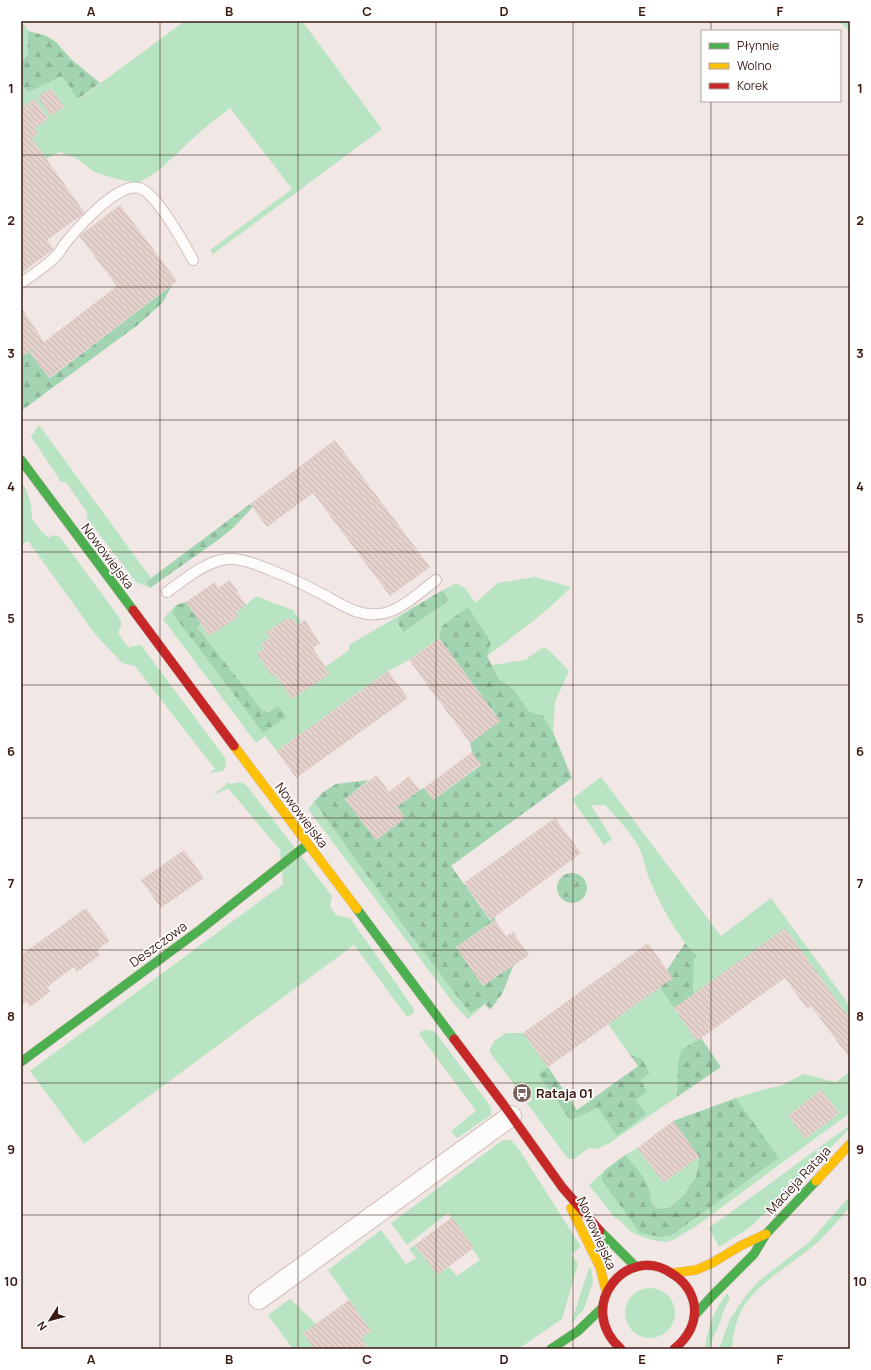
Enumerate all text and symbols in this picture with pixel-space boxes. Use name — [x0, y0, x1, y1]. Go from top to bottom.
text: A — [87, 2, 96, 20]
text: B — [225, 2, 233, 20]
text: C — [362, 2, 372, 20]
text: D — [499, 2, 509, 20]
text: E — [638, 2, 646, 20]
text: F — [777, 2, 784, 20]
legend — [701, 30, 841, 102]
text: Płynnie — [737, 37, 779, 54]
text: Wolno — [737, 57, 772, 74]
text: Korek — [737, 77, 769, 94]
text: 1 — [8, 79, 14, 97]
text: 1 — [857, 79, 863, 97]
text: 2 — [7, 211, 15, 229]
text: 2 — [856, 211, 864, 229]
text: 3 — [7, 344, 15, 362]
text: 3 — [856, 344, 864, 362]
text: 4 — [7, 477, 15, 495]
text: 4 — [856, 477, 864, 495]
street label: Nowowiejska — [77, 519, 139, 593]
text: 5 — [7, 609, 15, 627]
text: 5 — [856, 609, 864, 627]
text: 6 — [7, 742, 15, 760]
text: 6 — [856, 742, 864, 760]
street label: Nowowiejska — [271, 778, 333, 852]
text: 7 — [8, 874, 15, 892]
text: 7 — [857, 874, 864, 892]
street label: Deszczowa — [125, 917, 191, 971]
text: 8 — [7, 1007, 15, 1025]
text: 8 — [856, 1007, 864, 1025]
bus stop icon: Rataja 01 — [511, 1082, 533, 1104]
place label: Rataja 01 — [536, 1084, 593, 1102]
text: 9 — [7, 1140, 15, 1158]
text: 9 — [856, 1140, 864, 1158]
street label: Macieja Rataja — [762, 1142, 834, 1218]
street label: Nowowiejska — [573, 1194, 621, 1272]
text: 10 — [4, 1272, 18, 1290]
text: 10 — [853, 1272, 867, 1290]
north arrow — [30, 1300, 70, 1340]
text: N — [33, 1318, 50, 1334]
text: A — [87, 1350, 96, 1368]
text: B — [225, 1350, 233, 1368]
text: C — [362, 1350, 372, 1368]
text: D — [499, 1350, 509, 1368]
text: E — [638, 1350, 646, 1368]
text: F — [777, 1350, 784, 1368]

